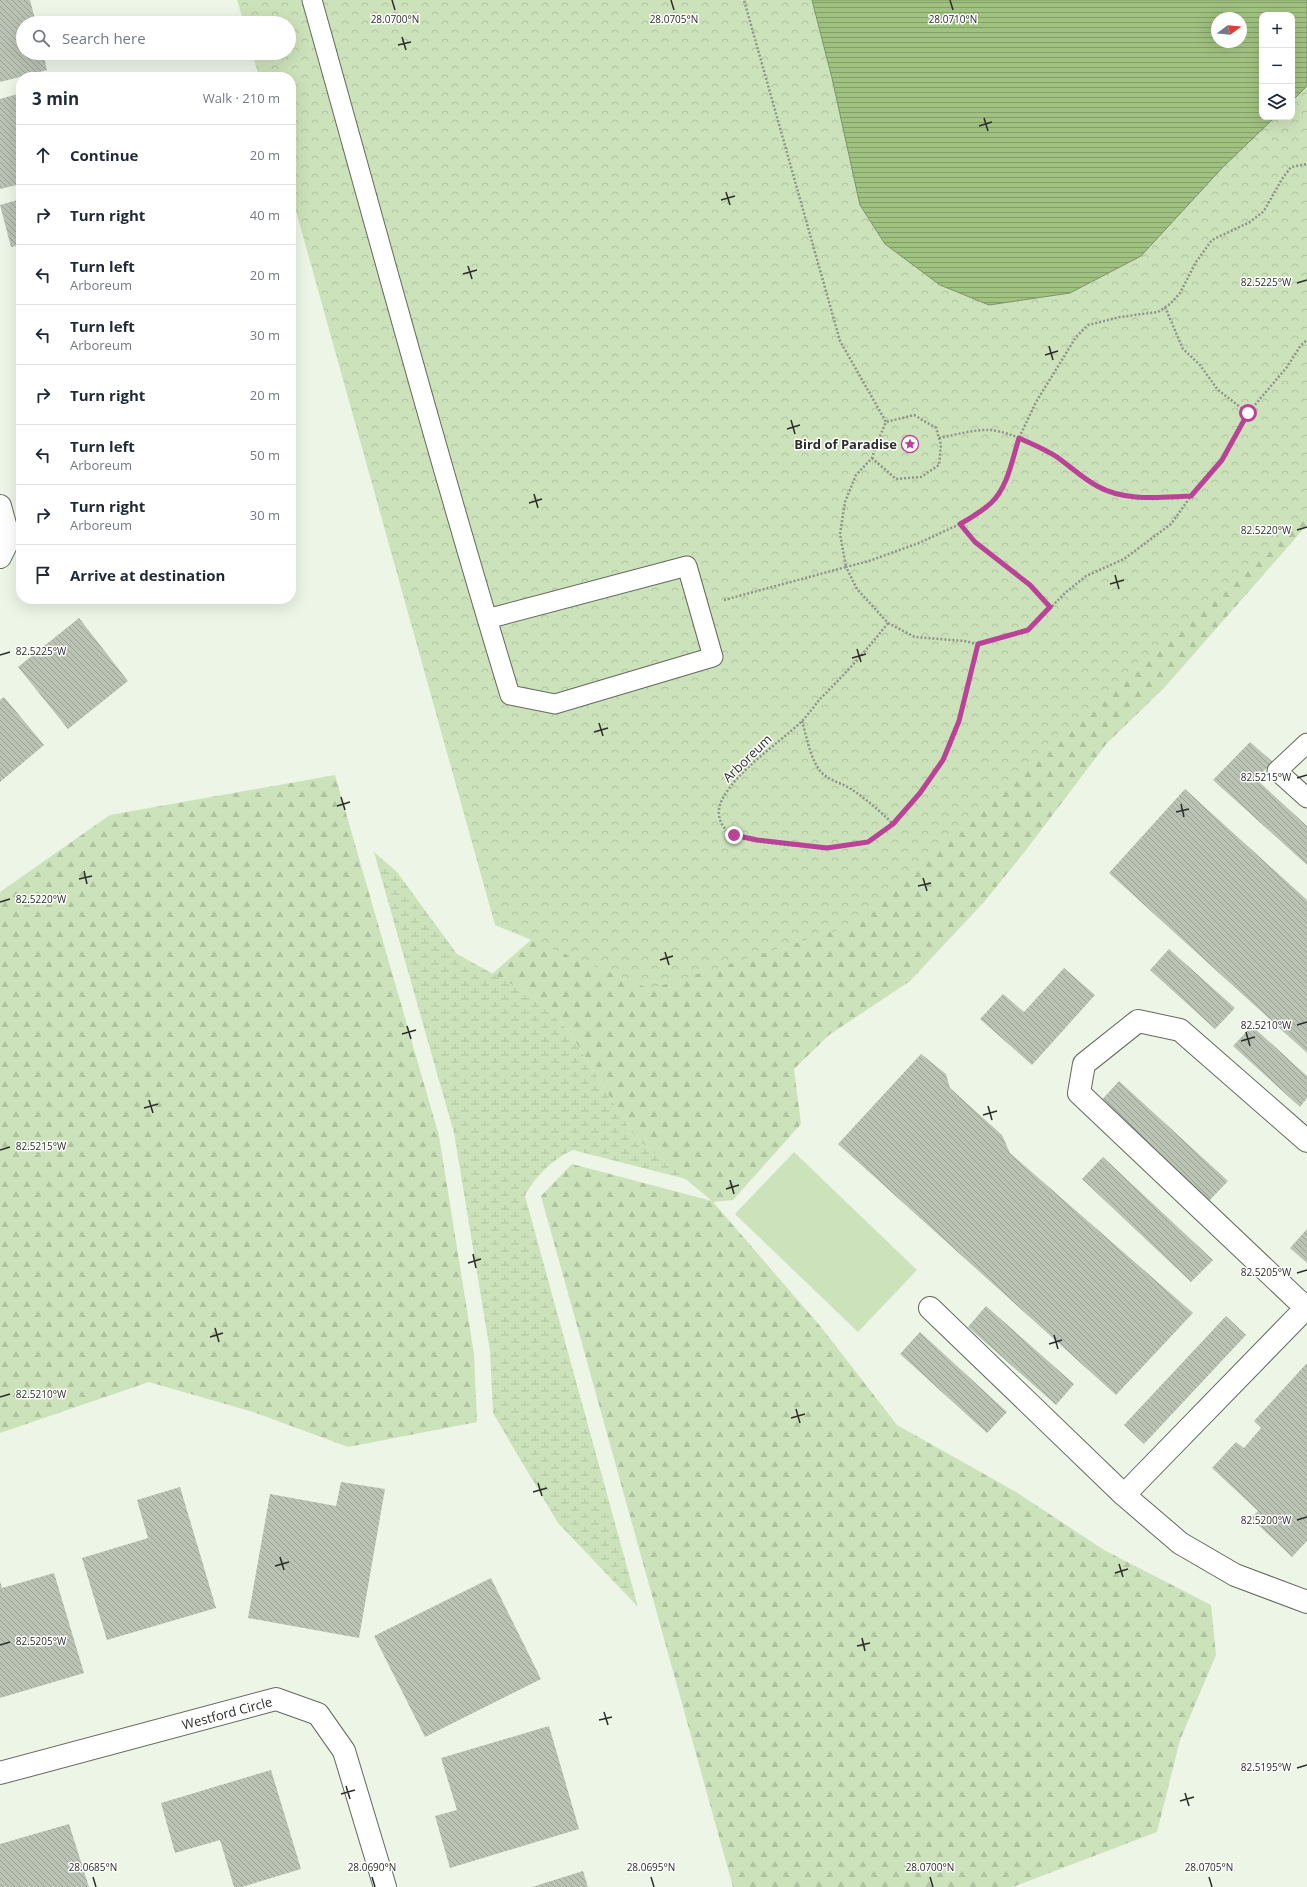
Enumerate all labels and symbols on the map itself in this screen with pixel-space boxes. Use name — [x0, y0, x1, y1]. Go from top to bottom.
text: 28.0700°N — [371, 12, 419, 26]
text: 28.0705°N — [650, 12, 698, 26]
text: 28.0710°N — [929, 12, 977, 26]
north arrow — [1211, 12, 1247, 48]
text: 82.5225°W — [1241, 275, 1292, 289]
route start — [1239, 404, 1257, 422]
place icon: Bird of Paradise — [900, 434, 920, 454]
place label: Bird of Paradise — [794, 435, 897, 453]
text: 82.5220°W — [1241, 523, 1292, 537]
text: 82.5225°W — [16, 644, 67, 658]
street label: Arboreum — [718, 730, 776, 786]
text: 82.5215°W — [1241, 770, 1292, 784]
route end — [725, 826, 743, 844]
text: 82.5220°W — [16, 892, 67, 906]
text: 82.5210°W — [1241, 1018, 1292, 1032]
text: 82.5215°W — [16, 1139, 67, 1153]
text: 82.5205°W — [1241, 1265, 1292, 1279]
text: 82.5210°W — [16, 1387, 67, 1401]
text: 82.5200°W — [1241, 1513, 1292, 1527]
text: 82.5205°W — [16, 1634, 67, 1648]
street label: Westford Circle — [180, 1692, 274, 1734]
text: 82.5195°W — [1241, 1760, 1292, 1774]
text: 28.0685°N — [69, 1860, 117, 1874]
text: 28.0690°N — [348, 1860, 396, 1874]
text: 28.0695°N — [627, 1860, 675, 1874]
text: 28.0700°N — [906, 1860, 954, 1874]
text: 28.0705°N — [1185, 1860, 1233, 1874]

